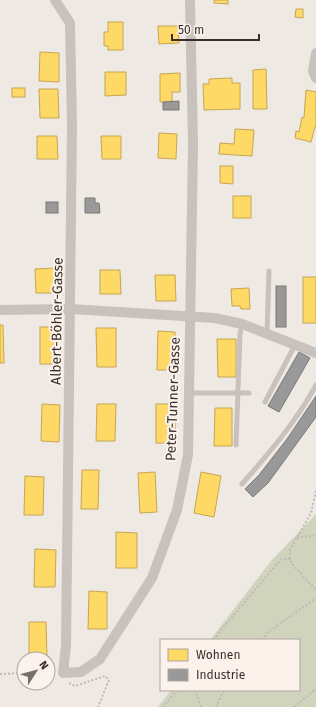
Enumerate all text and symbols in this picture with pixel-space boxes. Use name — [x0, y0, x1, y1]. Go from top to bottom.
scale bar — [172, 16, 259, 42]
text: 50 m — [178, 23, 204, 37]
street label: Albert-Böhler-Gasse — [47, 257, 67, 385]
street label: Peter-Tunner-Gasse — [162, 337, 184, 461]
legend — [160, 639, 300, 691]
text: Wohnen — [196, 648, 240, 662]
north arrow — [16, 651, 56, 691]
text: N — [36, 659, 51, 672]
text: Industrie — [196, 668, 245, 682]

